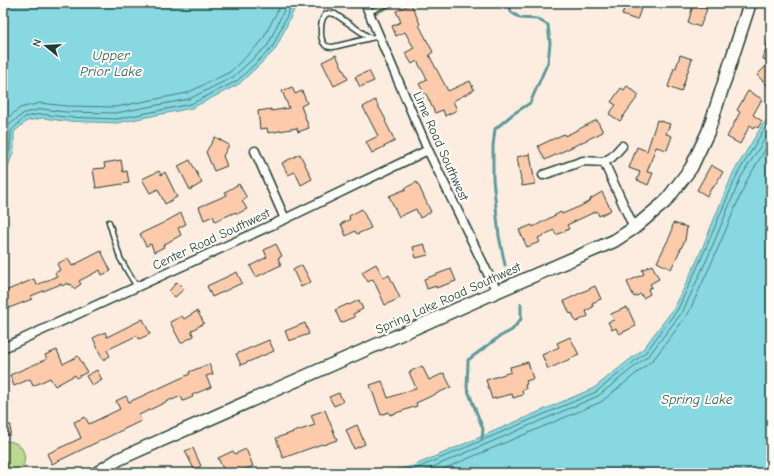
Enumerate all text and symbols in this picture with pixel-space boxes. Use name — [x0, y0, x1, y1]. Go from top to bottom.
north arrow — [26, 26, 66, 66]
text: N — [30, 38, 44, 48]
water label: Upper Prior Lake — [80, 47, 142, 80]
street label: Lime Road Southwest — [410, 89, 472, 204]
street label: Center Road Southwest — [150, 205, 273, 273]
street label: Spring Lake Road Southwest — [373, 259, 524, 337]
water label: Spring Lake — [661, 391, 733, 408]

